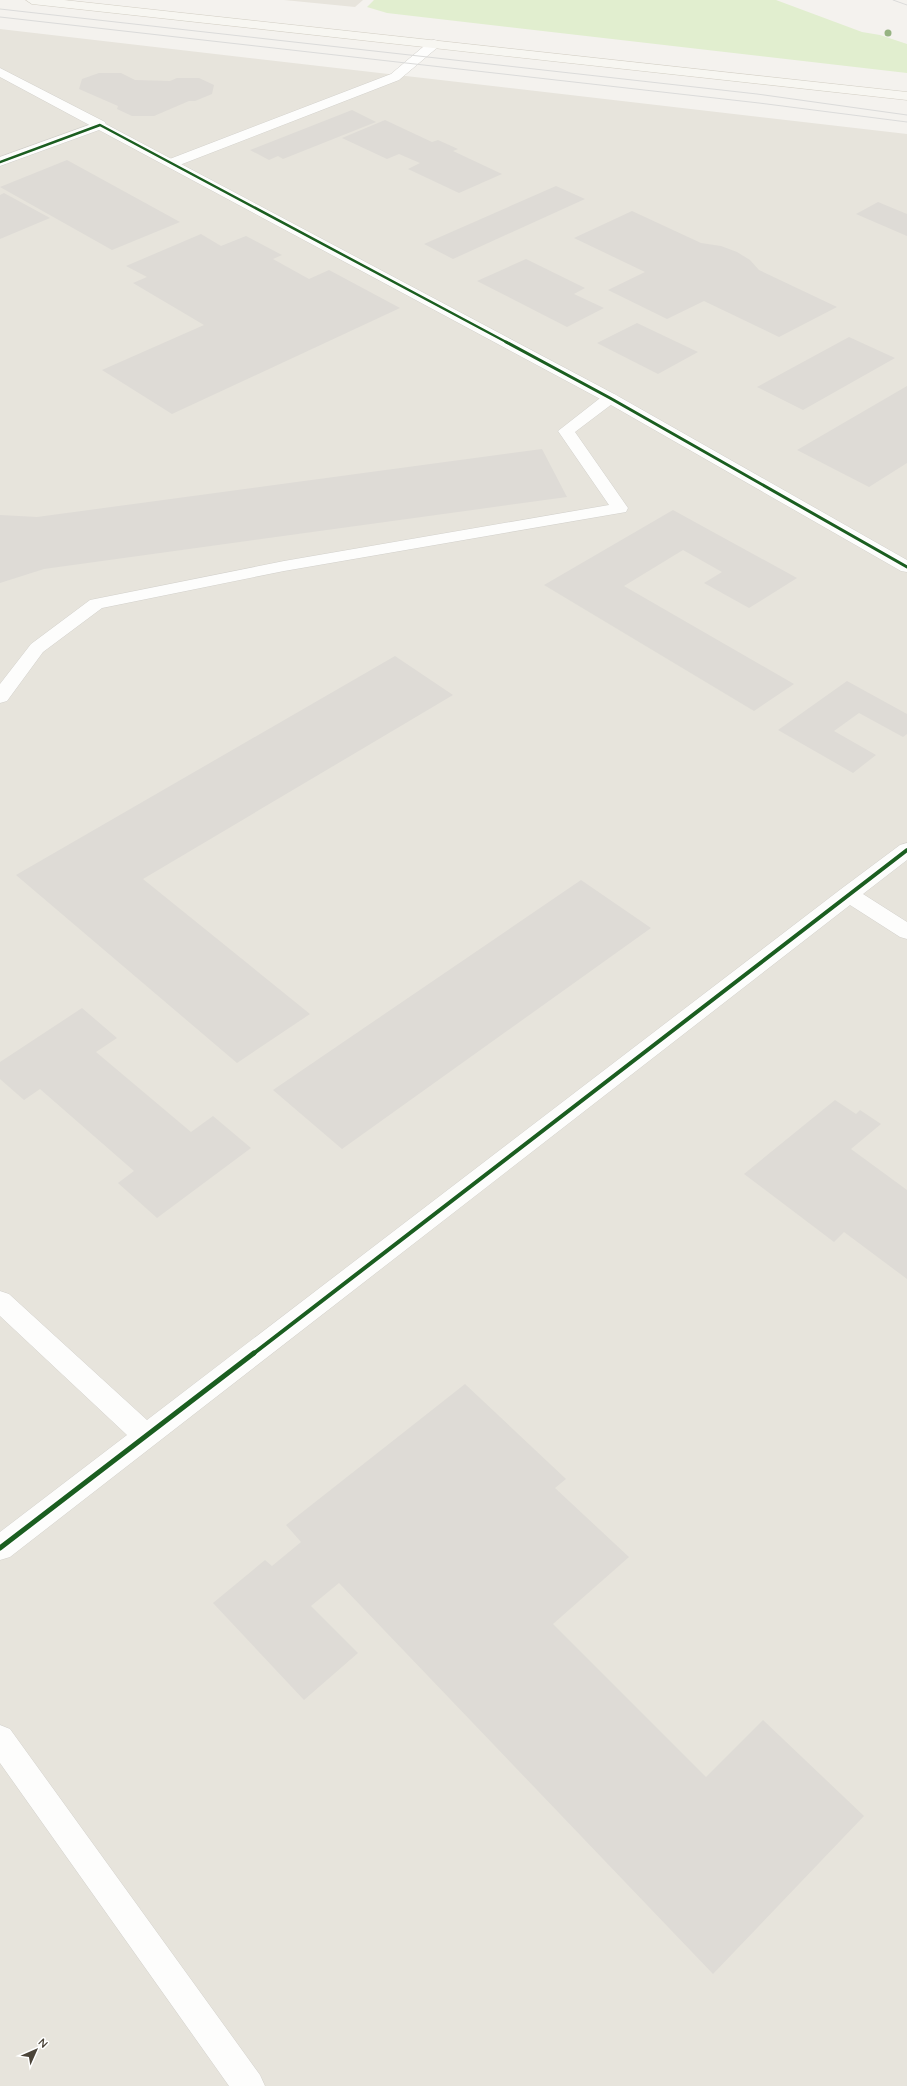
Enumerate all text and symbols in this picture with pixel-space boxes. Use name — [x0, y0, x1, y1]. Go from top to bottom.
north arrow — [16, 2030, 56, 2070]
text: N — [35, 2035, 51, 2051]

